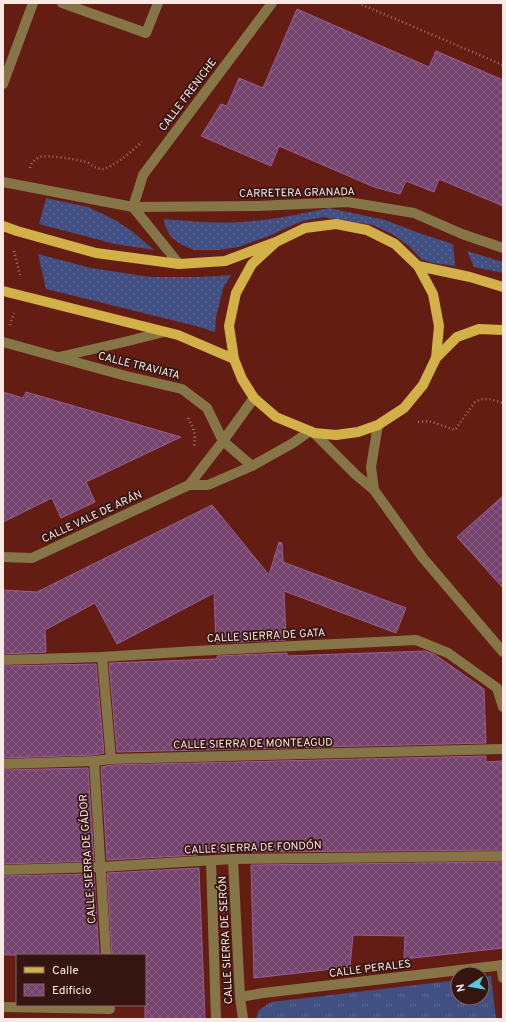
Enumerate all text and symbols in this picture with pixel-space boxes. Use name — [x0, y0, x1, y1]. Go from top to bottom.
street label: CALLE FRENICHE — [156, 56, 220, 134]
street label: CARRETERA GRANADA — [239, 185, 355, 201]
street label: CALLE TRAVIATA — [97, 349, 181, 383]
street label: CALLE VALE DE ARÁN — [39, 487, 145, 546]
street label: CALLE SIERRA DE GATA — [206, 626, 326, 646]
street label: CALLE SIERRA DE MONTEAGUD — [173, 736, 333, 752]
street label: CALLE SIERRA DE GÁDOR — [75, 794, 100, 924]
street label: CALLE SIERRA DE FONDÓN — [184, 838, 322, 857]
street label: CALLE SIERRA DE SERÓN — [215, 875, 236, 1005]
legend — [16, 954, 146, 1006]
street label: CALLE PERALES — [328, 957, 412, 981]
text: Calle — [52, 963, 79, 979]
north arrow — [450, 966, 490, 1006]
text: Edificio — [52, 983, 92, 999]
text: N — [454, 983, 469, 993]

